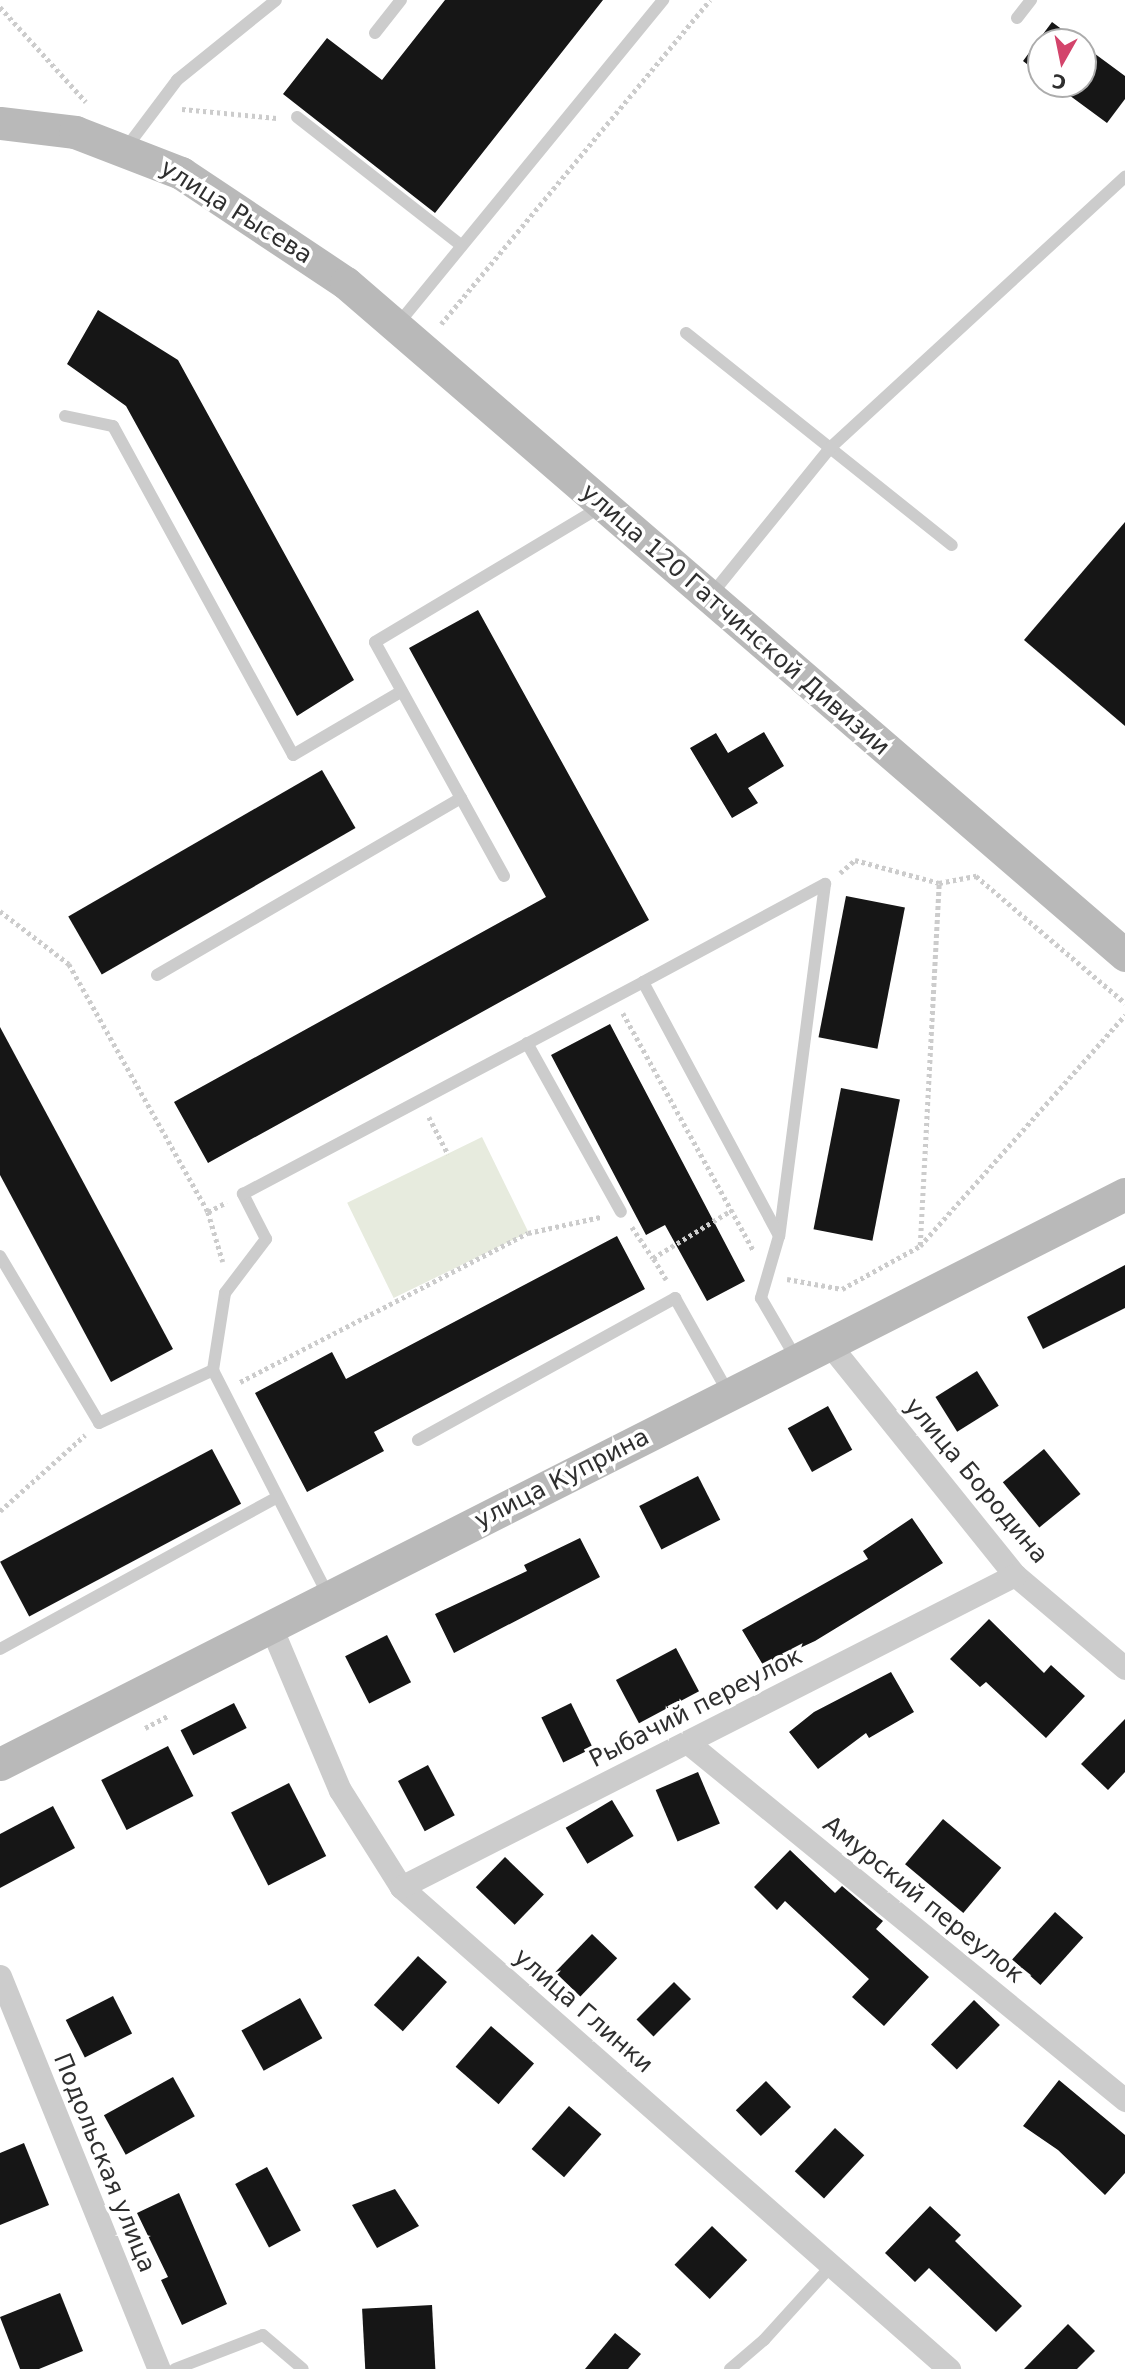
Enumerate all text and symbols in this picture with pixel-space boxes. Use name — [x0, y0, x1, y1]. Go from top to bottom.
north arrow — [1027, 28, 1097, 98]
text: С — [1050, 70, 1068, 94]
street label: улица Рысева — [155, 154, 317, 270]
street label: улица 120 Гатчинской Дивизии — [575, 478, 895, 762]
street label: улица Бородина — [898, 1392, 1054, 1570]
street label: улица Куприна — [470, 1423, 654, 1535]
street label: Рыбачий переулок — [585, 1642, 807, 1774]
street label: Амурский переулок — [817, 1810, 1029, 1990]
street label: улица Глинки — [507, 1943, 659, 2079]
street label: Подольская улица — [47, 2049, 161, 2277]

